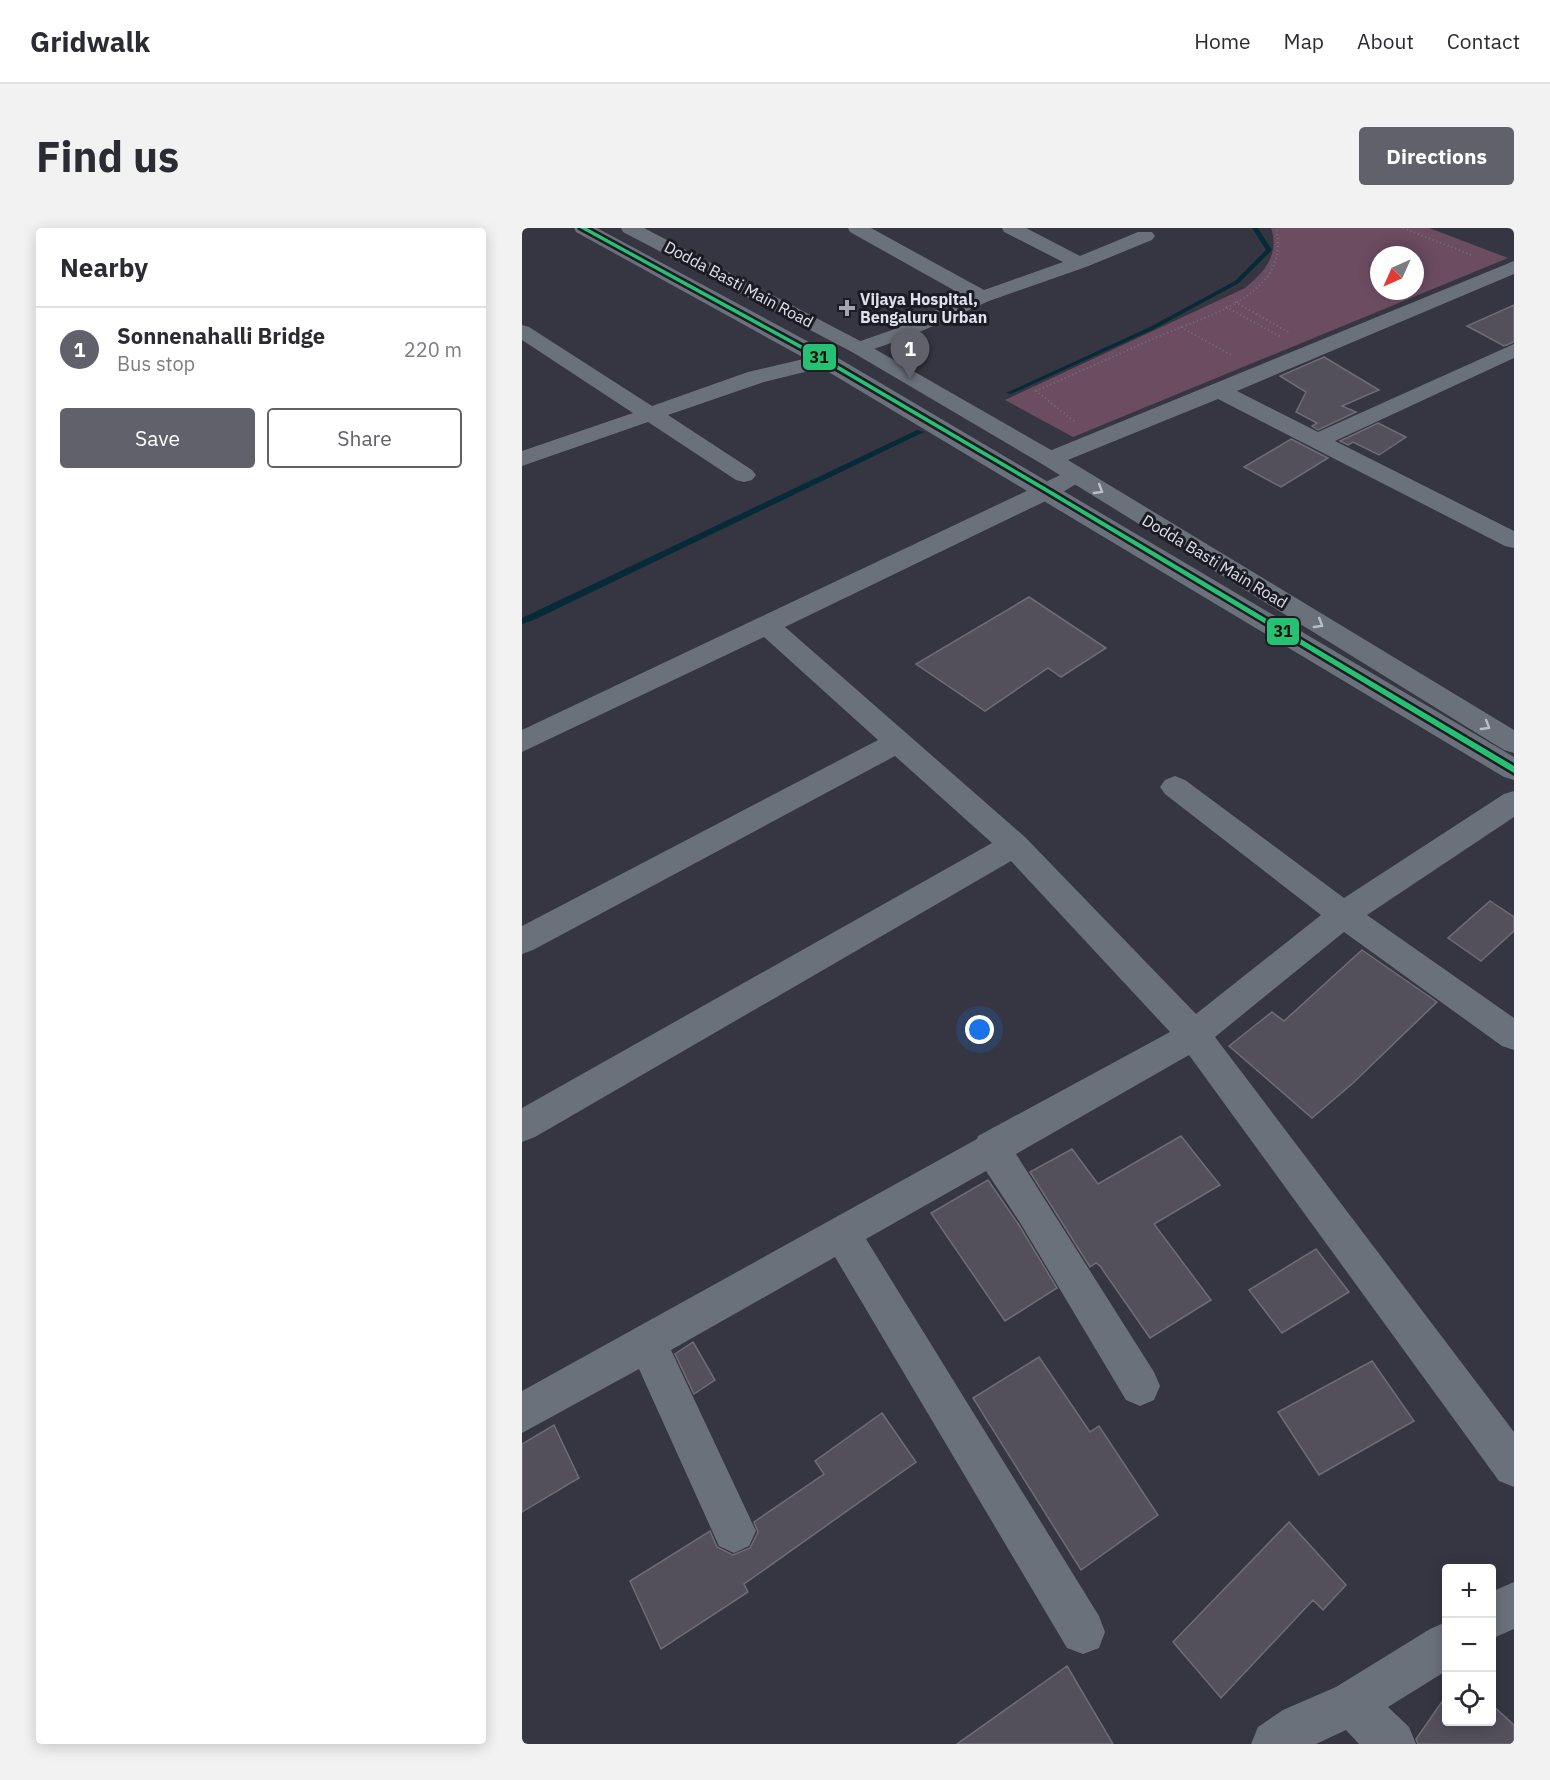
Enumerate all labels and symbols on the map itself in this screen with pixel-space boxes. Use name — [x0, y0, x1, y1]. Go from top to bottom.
street label: Dodda Basti Main Road — [661, 236, 817, 332]
north arrow — [1370, 246, 1424, 300]
place label: Vijaya Hospital, Bengaluru Urban — [860, 289, 987, 327]
marker: Vijaya Hospital, Bengaluru Urban — [838, 299, 856, 317]
pin: 1 — [890, 330, 930, 379]
line badge: 31 — [802, 343, 837, 371]
text: 31 — [809, 347, 829, 367]
one-way arrow — [1093, 482, 1103, 494]
street label: Dodda Basti Main Road — [1139, 510, 1291, 612]
line badge: 31 — [1266, 617, 1300, 646]
one-way arrow — [1313, 617, 1324, 628]
text: 31 — [1273, 621, 1293, 641]
one-way arrow — [1480, 719, 1490, 731]
your location — [965, 1015, 994, 1044]

